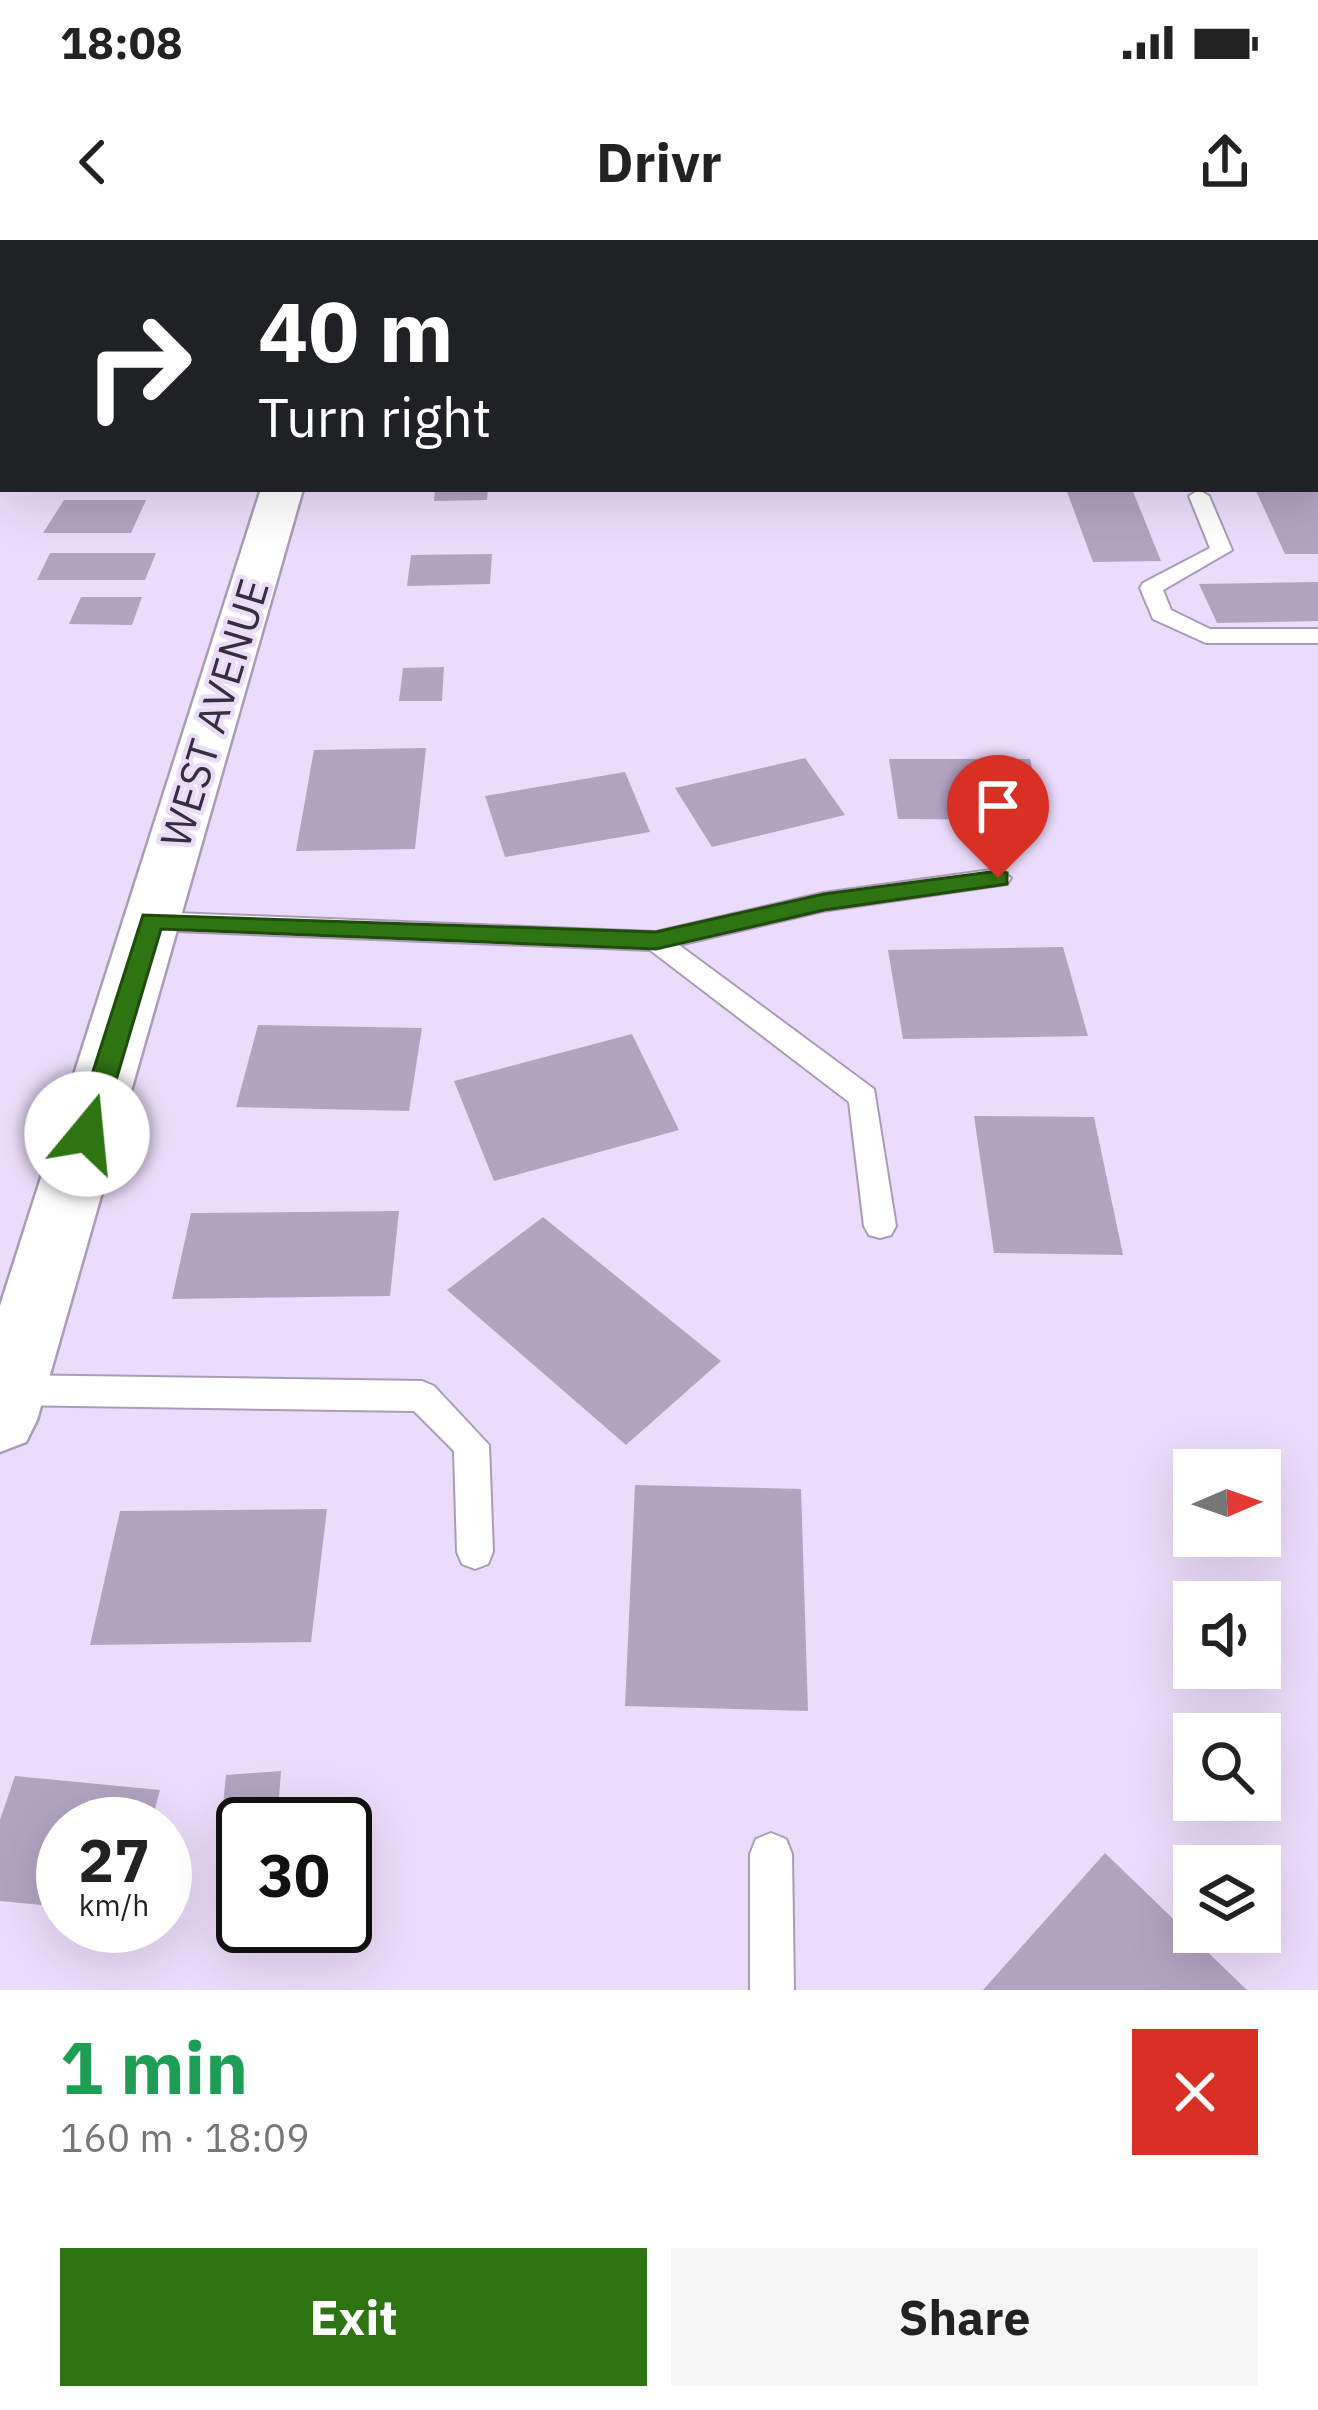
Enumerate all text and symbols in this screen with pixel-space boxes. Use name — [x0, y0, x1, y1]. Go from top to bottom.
text: 18:08 — [60, 13, 183, 71]
text: Drivr — [596, 127, 722, 197]
icon: back — [60, 129, 126, 195]
icon: share — [1192, 129, 1258, 195]
text: 40 m — [258, 276, 454, 385]
icon: right — [60, 288, 216, 444]
text: Turn right — [258, 382, 492, 452]
street label: WEST AVENUE — [147, 572, 281, 854]
pin — [947, 755, 1049, 878]
icon: arrive — [965, 773, 1031, 839]
position arrow — [24, 1071, 150, 1197]
north arrow — [1173, 1449, 1281, 1557]
map controls — [1173, 1449, 1281, 1953]
button: sound — [1173, 1581, 1281, 1689]
button: search — [1173, 1713, 1281, 1821]
speed limit sign: 30 — [216, 1797, 372, 1953]
text: 27 — [78, 1820, 150, 1899]
button: layers — [1173, 1845, 1281, 1953]
text: km/h — [79, 1885, 149, 1924]
text: 1 min — [60, 2020, 248, 2114]
button: close — [1132, 2029, 1258, 2155]
text: 160 m · 18:09 — [60, 2112, 310, 2163]
button: Exit — [60, 2248, 647, 2386]
button: Share — [671, 2248, 1258, 2386]

